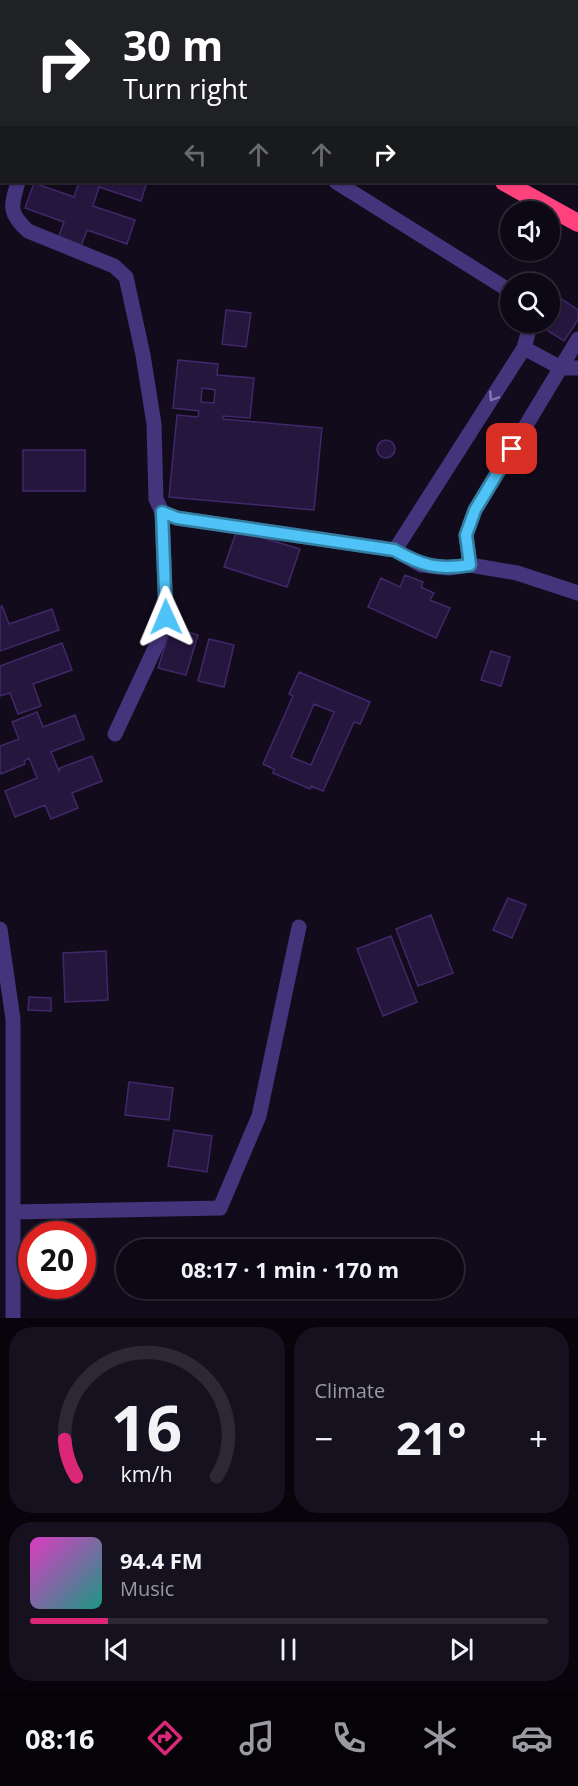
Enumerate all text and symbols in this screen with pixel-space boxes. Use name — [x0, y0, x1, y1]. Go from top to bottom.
text: 30 m — [123, 16, 223, 73]
icon: right — [24, 24, 102, 102]
text: Turn right — [123, 70, 248, 107]
icon: left — [179, 138, 212, 171]
icon: ahead — [242, 138, 275, 171]
icon: ahead — [305, 138, 338, 171]
icon: right — [368, 138, 401, 171]
map controls — [500, 201, 560, 333]
button: sound — [500, 201, 560, 261]
button: search — [500, 273, 560, 333]
one-way arrow — [488, 391, 500, 401]
pin — [486, 423, 537, 474]
icon: arrive — [495, 432, 528, 465]
position arrow — [134, 585, 198, 649]
speed limit sign: 20 — [18, 1221, 96, 1299]
text: 08:17 · 1 min · 170 m — [181, 1254, 399, 1284]
text: Climate — [315, 1377, 385, 1404]
text: 16 — [111, 1384, 182, 1469]
text: 21° — [396, 1407, 467, 1468]
text: − — [315, 1416, 333, 1461]
text: + — [529, 1416, 548, 1461]
text: km/h — [121, 1459, 173, 1488]
text: 94.4 FM — [120, 1545, 203, 1575]
text: Music — [120, 1575, 174, 1602]
icon: previous — [100, 1633, 133, 1666]
icon: pause — [272, 1633, 305, 1666]
icon: next — [445, 1633, 478, 1666]
icon: directions — [144, 1717, 186, 1759]
icon: music — [236, 1717, 278, 1759]
icon: phone — [328, 1717, 370, 1759]
icon: climate — [419, 1717, 461, 1759]
icon: car — [511, 1717, 553, 1759]
text: 08:16 — [25, 1720, 94, 1757]

